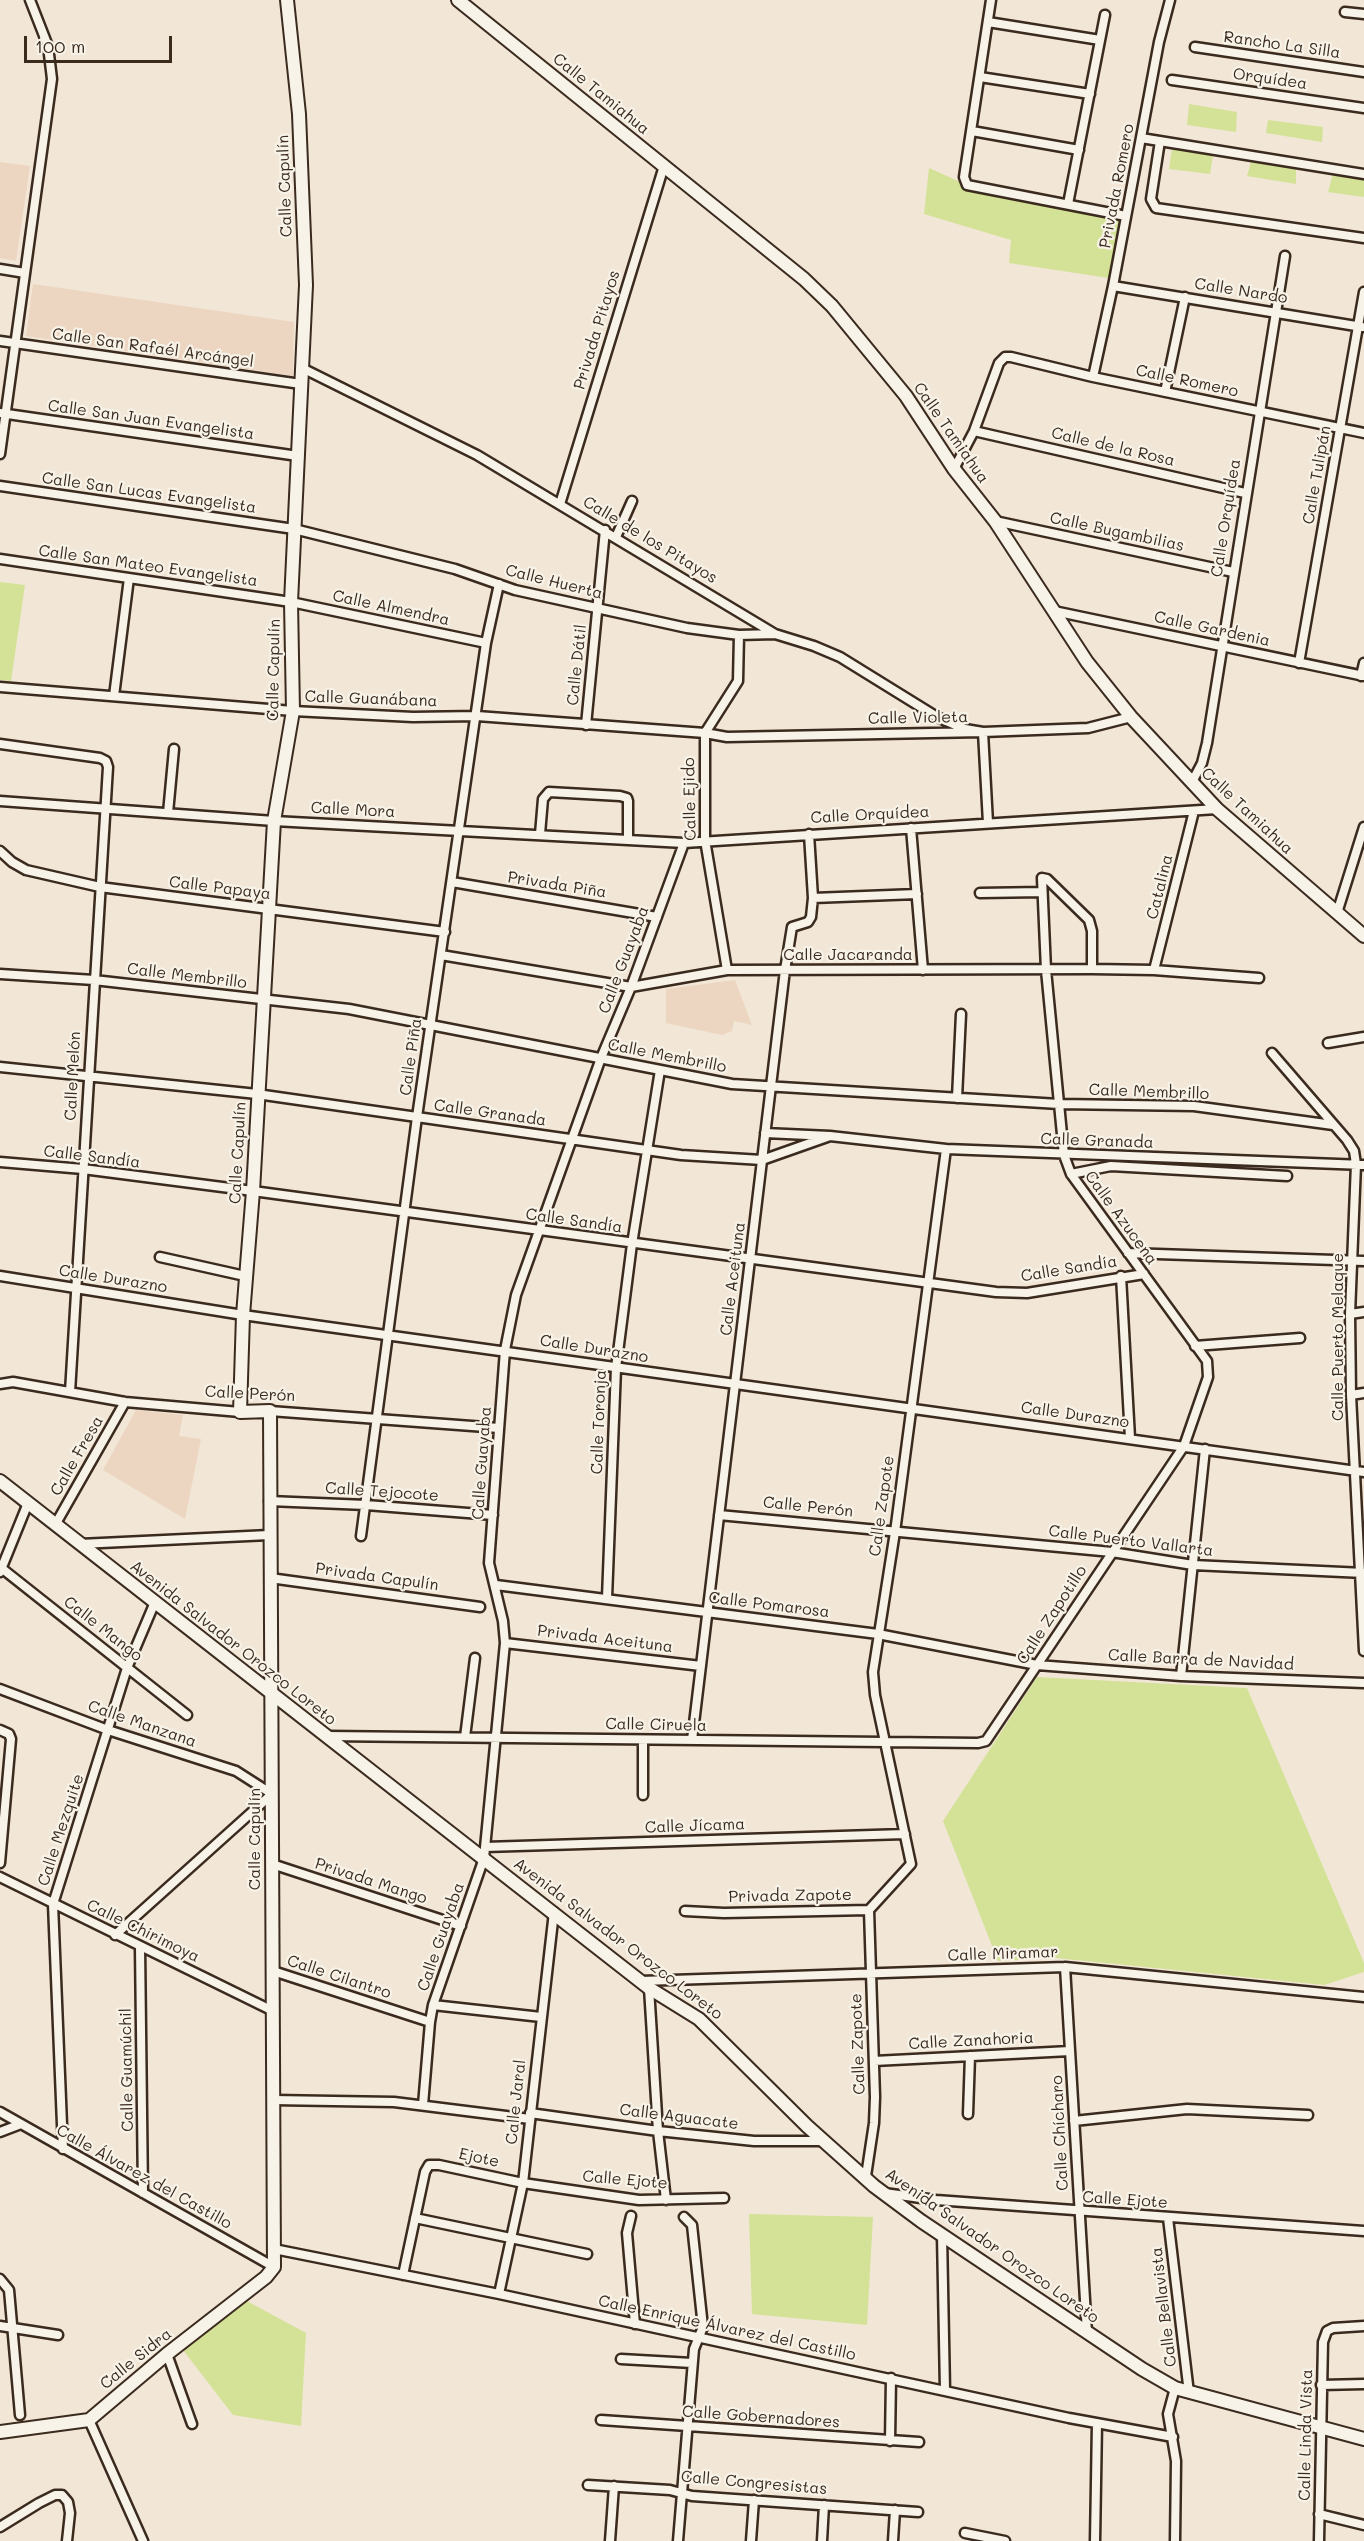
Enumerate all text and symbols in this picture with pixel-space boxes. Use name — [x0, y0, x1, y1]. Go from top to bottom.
scale bar — [27, 24, 176, 62]
street label: Rancho La Silla — [1222, 27, 1342, 63]
text: 100 m — [35, 34, 85, 58]
street label: Calle Tamiahua — [549, 49, 653, 139]
street label: Orquídea — [1232, 64, 1308, 94]
street label: Privada Romero — [1096, 122, 1138, 250]
street label: Calle Capulín — [274, 135, 296, 237]
street label: Privada Pitayos — [570, 268, 624, 392]
street label: Calle Nardo — [1193, 274, 1289, 308]
street label: Calle San Rafaél Arcángel — [51, 324, 255, 372]
street label: Calle Romero — [1134, 361, 1240, 401]
street label: Calle Tamiahua — [909, 379, 993, 487]
street label: Calle San Juan Evangelista — [47, 396, 255, 444]
street label: Calle de la Rosa — [1049, 423, 1177, 471]
street label: Calle Tulipán — [1299, 424, 1335, 526]
street label: Calle Orquídea — [1207, 458, 1245, 578]
street label: Calle San Lucas Evangelista — [41, 468, 257, 518]
street label: Calle de los Pitayos — [579, 492, 721, 588]
street label: Calle Bugambilias — [1048, 508, 1186, 556]
street label: Calle San Mateo Evangelista — [37, 541, 259, 591]
street label: Calle Huerta — [503, 561, 605, 603]
street label: Calle Almendra — [331, 586, 451, 630]
street label: Calle Gardenia — [1152, 607, 1272, 651]
street label: Calle Capulín — [264, 619, 284, 721]
street label: Calle Dátil — [563, 624, 591, 706]
street label: Calle Guanábana — [304, 687, 438, 711]
street label: Calle Violeta — [868, 708, 968, 728]
street label: Calle Ejido — [680, 757, 700, 841]
street label: Calle Tamiahua — [1197, 764, 1297, 858]
street label: Calle Mora — [310, 798, 396, 822]
street label: Calle Orquídea — [810, 802, 930, 828]
street label: Catalina — [1143, 853, 1177, 921]
street label: Privada Piña — [506, 868, 608, 902]
street label: Calle Papaya — [168, 872, 272, 904]
street label: Calle Guayaba — [595, 904, 653, 1016]
street label: Calle Jacaranda — [783, 945, 913, 965]
street label: Calle Membrillo — [126, 959, 248, 993]
street label: Calle Piña — [396, 1017, 426, 1097]
street label: Calle Melón — [61, 1031, 85, 1121]
street label: Calle Membrillo — [606, 1035, 728, 1077]
street label: Calle Membrillo — [1088, 1080, 1210, 1104]
street label: Calle Granada — [433, 1096, 547, 1130]
street label: Calle Capulín — [226, 1101, 250, 1205]
street label: Calle Granada — [1040, 1129, 1154, 1153]
street label: Calle Sandía — [42, 1142, 142, 1172]
street label: Calle Azucena — [1081, 1167, 1161, 1269]
street label: Calle Sandía — [524, 1205, 624, 1237]
street label: Calle Aceituna — [717, 1221, 749, 1337]
street label: Calle Sandía — [1019, 1252, 1119, 1286]
street label: Calle Puerto Melaque — [1328, 1253, 1348, 1421]
street label: Calle Durazno — [57, 1261, 169, 1297]
street label: Calle Durazno — [538, 1331, 650, 1367]
street label: Calle Toronja — [588, 1369, 610, 1475]
street label: Calle Perón — [204, 1382, 296, 1406]
street label: Calle Durazno — [1019, 1398, 1131, 1432]
street label: Calle Guayaba — [468, 1406, 496, 1520]
street label: Calle Fresa — [46, 1413, 108, 1499]
street label: Calle Zapote — [865, 1454, 899, 1558]
street label: Calle Tejocote — [324, 1478, 440, 1506]
street label: Calle Perón — [762, 1493, 854, 1521]
street label: Calle Puerto Vallarta — [1048, 1521, 1214, 1561]
street label: Avenida Salvador Orozco Loreto — [126, 1556, 340, 1730]
street label: Privada Capulín — [314, 1559, 440, 1595]
street label: Calle Zapotillo — [1013, 1562, 1091, 1668]
street label: Calle Pomarosa — [707, 1588, 831, 1622]
street label: Calle Mango — [60, 1592, 146, 1666]
street label: Privada Aceituna — [536, 1621, 674, 1657]
street label: Calle Barra de Navidad — [1108, 1646, 1294, 1674]
street label: Calle Manzana — [85, 1696, 199, 1752]
street label: Calle Ciruela — [605, 1715, 707, 1735]
street label: Calle Mezquite — [34, 1771, 88, 1889]
street label: Calle Capulín — [245, 1788, 265, 1890]
street label: Calle Jícama — [645, 1815, 745, 1837]
street label: Privada Mango — [313, 1854, 429, 1908]
street label: Avenida Salvador Orozco Loreto — [510, 1854, 726, 2024]
street label: Calle Guayaba — [413, 1880, 469, 1994]
street label: Privada Zapote — [728, 1885, 852, 1907]
street label: Calle Chirimoya — [83, 1895, 203, 1967]
street label: Calle Miramar — [947, 1942, 1059, 1966]
street label: Calle Cilantro — [285, 1951, 393, 2003]
street label: Calle Zapote — [847, 1993, 869, 2095]
street label: Calle Guamúchil — [116, 2008, 138, 2132]
street label: Calle Zanahoria — [908, 2028, 1034, 2054]
street label: Calle Jaral — [502, 2059, 530, 2145]
street label: Calle Chícharo — [1047, 2075, 1073, 2191]
street label: Calle Aguacate — [618, 2100, 740, 2134]
street label: Calle Álvarez del Castillo — [53, 2121, 235, 2233]
street label: Ejote — [457, 2144, 501, 2172]
street label: Avenida Salvador Orozco Loreto — [881, 2165, 1103, 2327]
street label: Calle Ejote — [582, 2167, 668, 2193]
street label: Calle Ejote — [1082, 2187, 1168, 2213]
street label: Calle Bellavista — [1147, 2246, 1181, 2368]
street label: Calle Enrique Álvarez del Castillo — [597, 2291, 857, 2365]
street label: Calle Sidra — [96, 2324, 176, 2394]
street label: Calle Linda Vista — [1295, 2369, 1317, 2501]
street label: Calle Gobernadores — [681, 2402, 841, 2432]
street label: Calle Congresistas — [680, 2467, 828, 2499]

